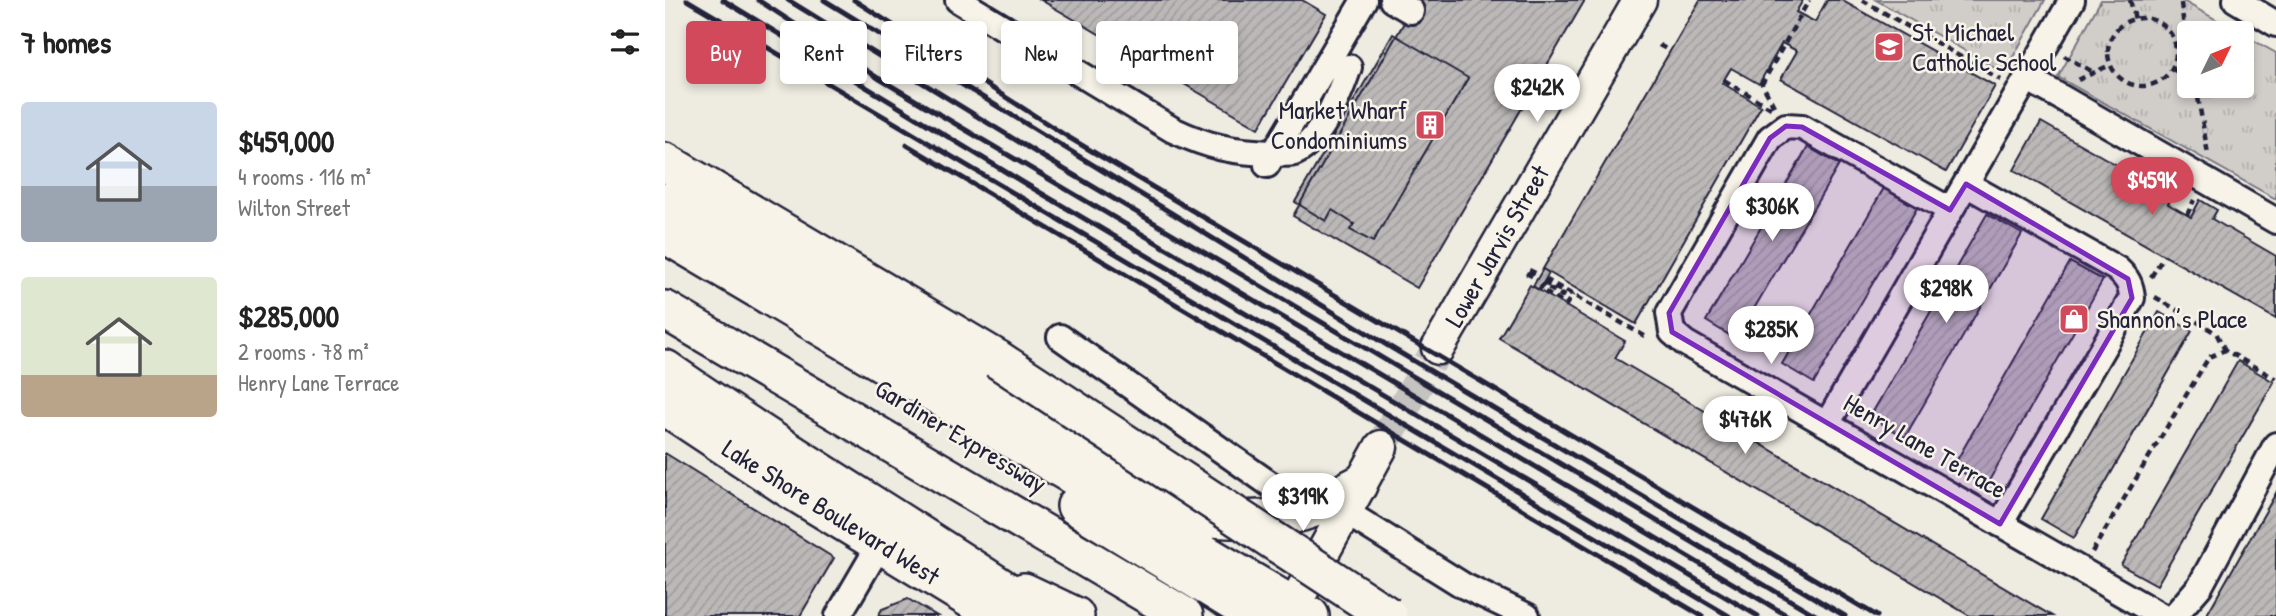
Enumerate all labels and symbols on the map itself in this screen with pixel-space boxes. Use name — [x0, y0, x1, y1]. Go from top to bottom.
place label: St. Michael Catholic School — [1912, 14, 2056, 79]
north arrow — [2177, 21, 2254, 98]
school or university icon: St. Michael Catholic School — [1872, 30, 1906, 64]
pin: $242K — [1488, 64, 1586, 124]
place label: Market Wharf Condominiums — [1271, 92, 1408, 157]
building icon: Market Wharf Condominiums — [1413, 108, 1447, 142]
street label: Lower Jarvis Street — [1436, 158, 1558, 333]
pin: $459K — [2103, 158, 2201, 217]
pin: $306K — [1723, 184, 1821, 243]
pin: $298K — [1897, 266, 1995, 325]
place label: Shannon’s Place — [2097, 301, 2248, 336]
shop icon: Shannon’s Place — [2057, 302, 2091, 336]
pin: $285K — [1722, 306, 1820, 366]
street label: Gardiner Expressway — [869, 370, 1054, 501]
street label: Henry Lane Terrace — [1838, 385, 2013, 506]
pin: $476K — [1696, 396, 1794, 456]
street label: Lake Shore Boulevard West — [716, 430, 947, 593]
pin: $319K — [1254, 474, 1352, 533]

